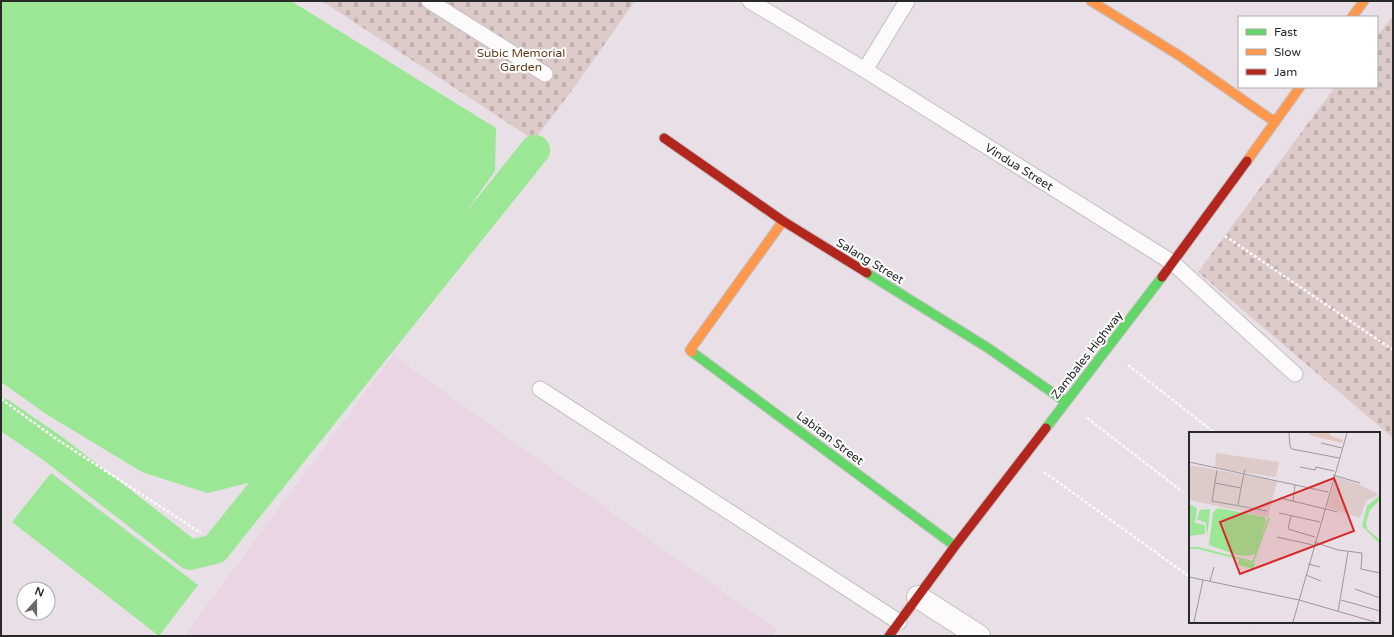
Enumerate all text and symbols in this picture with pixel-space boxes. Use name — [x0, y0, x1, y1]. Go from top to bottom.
legend — [1238, 16, 1378, 88]
text: Fast — [1274, 25, 1298, 39]
text: Slow — [1274, 45, 1301, 59]
park label: Subic Memorial Garden — [477, 46, 565, 74]
text: Jam — [1274, 65, 1297, 79]
street label: Vindua Street — [982, 141, 1056, 194]
street label: Salang Street — [834, 235, 907, 287]
street label: Zambales Highway — [1048, 308, 1126, 402]
street label: Labitan Street — [794, 408, 867, 468]
inset map — [1189, 432, 1380, 623]
north arrow — [16, 581, 56, 621]
text: N — [33, 584, 46, 600]

